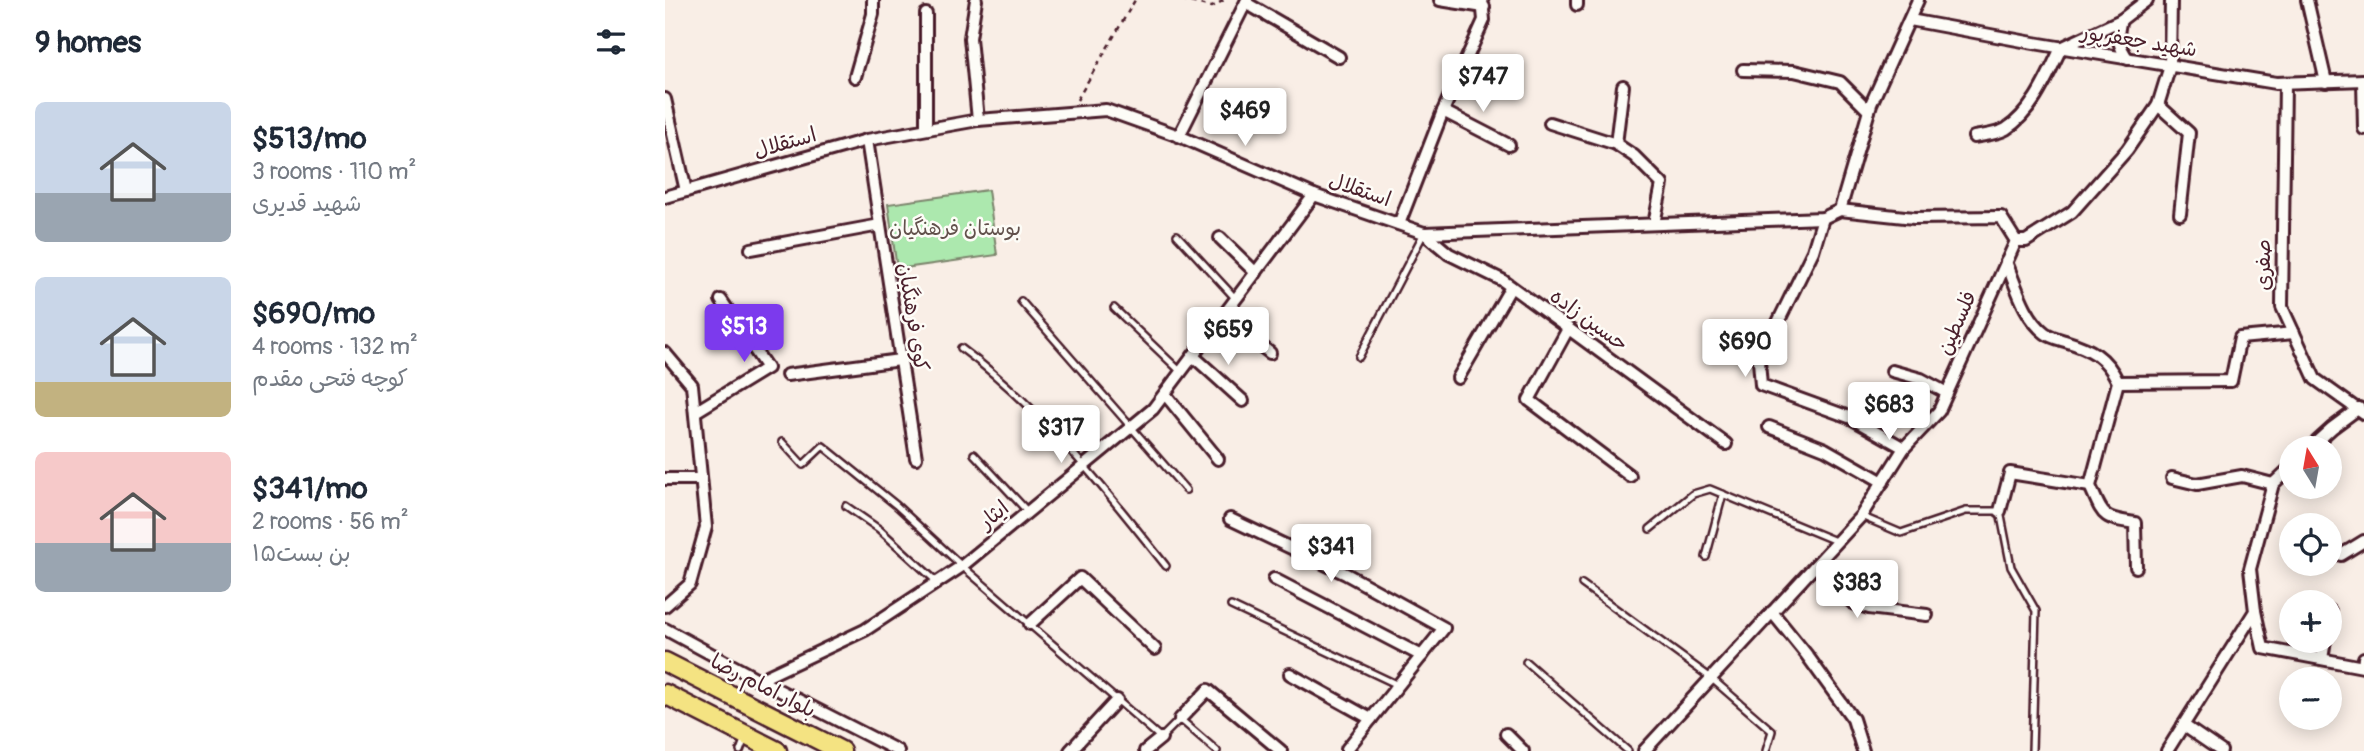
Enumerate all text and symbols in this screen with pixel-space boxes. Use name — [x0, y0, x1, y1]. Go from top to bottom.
street label: شهید جعفرپور — [2077, 18, 2199, 63]
icon: filters — [592, 23, 630, 61]
text: 9 homes — [35, 24, 141, 61]
pin: $747 — [1442, 54, 1524, 114]
text: $747 — [1458, 62, 1508, 91]
pin: $469 — [1204, 88, 1286, 148]
text: $469 — [1219, 96, 1271, 125]
text: $513/mo — [252, 120, 367, 157]
street label: استقلال — [750, 121, 820, 165]
icon: home — [91, 130, 175, 214]
text: 3 rooms · 110 m² — [252, 157, 416, 186]
street label: استقلال — [1325, 167, 1395, 213]
text: شهید قدیری — [252, 189, 362, 218]
park label: بوستان فرهنگیان — [889, 215, 1021, 242]
street label: صفری — [2250, 239, 2277, 291]
street label: کوی فرهنگیان — [891, 261, 935, 373]
street label: حسین زاده — [1544, 282, 1634, 358]
street label: فلسطین — [1931, 287, 1983, 359]
text: $690/mo — [252, 295, 375, 332]
pin: $513 — [703, 304, 785, 364]
icon: home — [91, 305, 175, 389]
pin: $659 — [1187, 308, 1269, 367]
text: $513 — [721, 312, 767, 341]
text: $659 — [1203, 315, 1253, 344]
pin: $690 — [1704, 320, 1786, 379]
text: $690 — [1718, 327, 1772, 356]
text: 4 rooms · 132 m² — [252, 332, 418, 361]
text: کوچه فتحی مقدم — [252, 364, 408, 393]
pin: $683 — [1848, 382, 1930, 442]
text: $683 — [1864, 390, 1914, 419]
pin: $317 — [1020, 406, 1102, 465]
text: $317 — [1038, 413, 1084, 442]
north arrow — [2279, 436, 2341, 499]
map controls — [2279, 436, 2342, 730]
text: $341/mo — [252, 470, 368, 507]
icon: home — [91, 480, 175, 564]
street label: ایثار — [972, 495, 1015, 537]
text: 2 rooms · 56 m² — [252, 507, 409, 536]
button: locate — [2279, 513, 2342, 576]
pin: $341 — [1290, 524, 1372, 584]
text: $341 — [1307, 532, 1355, 561]
text: بن بست۱۵ — [252, 539, 351, 568]
pin: $383 — [1816, 560, 1898, 620]
text: $383 — [1832, 568, 1882, 597]
button: + — [2279, 590, 2342, 653]
street label: بلوار امام رضا — [705, 648, 820, 726]
button: − — [2279, 667, 2342, 730]

